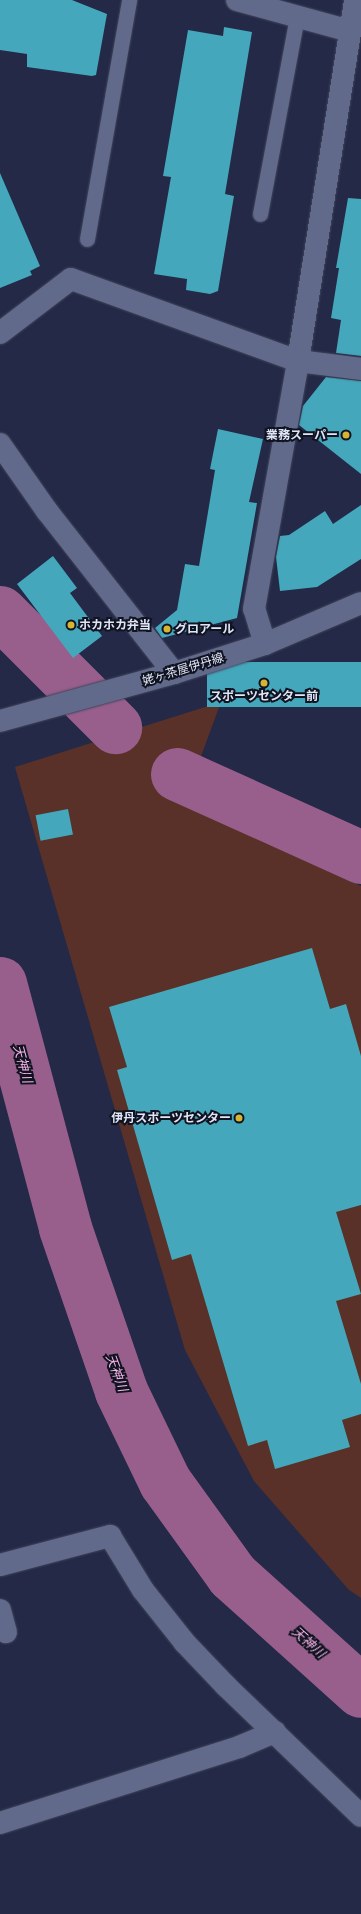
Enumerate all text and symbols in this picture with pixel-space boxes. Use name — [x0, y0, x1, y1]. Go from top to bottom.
place label: 業務スーパー — [266, 428, 338, 442]
marker: 業務スーパー — [341, 430, 351, 440]
place label: ホカホカ弁当 — [79, 618, 151, 632]
marker: ホカホカ弁当 — [66, 620, 76, 630]
place label: グロアール — [175, 622, 234, 636]
marker: グロアール — [162, 624, 172, 634]
street label: 姥ヶ茶屋伊丹線 — [141, 650, 225, 688]
marker: スポーツセンター前 — [259, 678, 269, 688]
place label: スポーツセンター前 — [210, 689, 318, 703]
water label: 天神川 — [9, 1043, 35, 1085]
place label: 伊丹スポーツセンター — [111, 1111, 231, 1125]
marker: 伊丹スポーツセンター — [234, 1113, 244, 1123]
water label: 天神川 — [102, 1352, 130, 1394]
water label: 天神川 — [288, 1624, 328, 1662]

